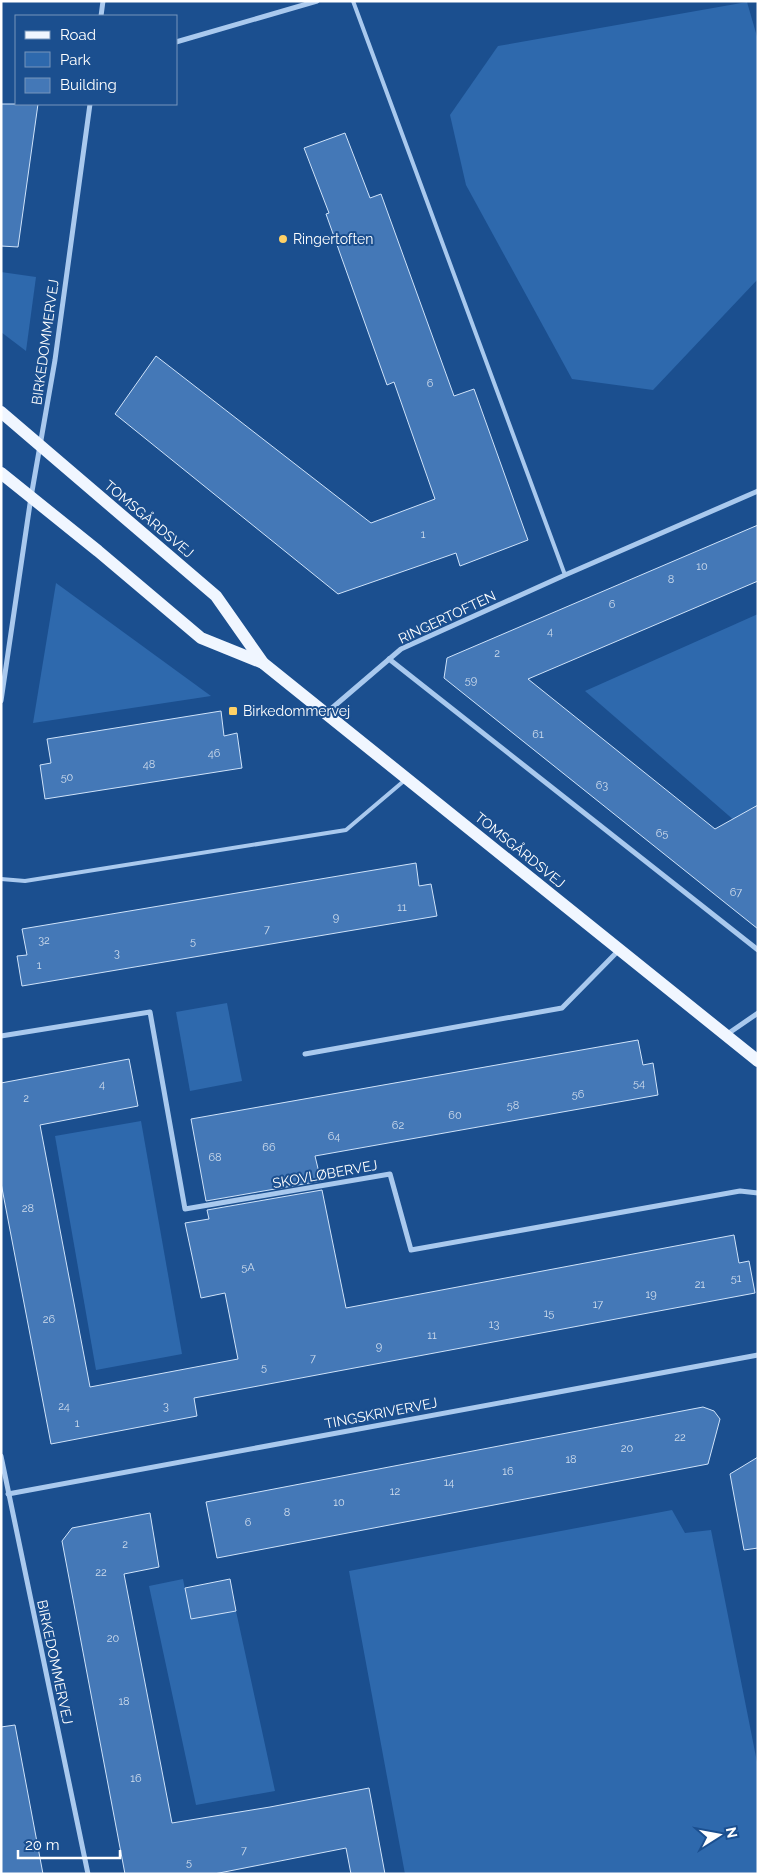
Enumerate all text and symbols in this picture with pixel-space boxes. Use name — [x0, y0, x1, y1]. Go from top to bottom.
legend — [15, 15, 178, 105]
text: Road — [60, 26, 96, 44]
text: Park — [60, 51, 91, 69]
text: Building — [60, 76, 117, 94]
place label: Ringertoften — [293, 231, 373, 247]
marker: Ringertoften — [277, 233, 289, 245]
street label: BIRKEDOMMERVEJ — [28, 278, 62, 406]
house number: 6 — [427, 377, 434, 390]
street label: TOMSGÅRDSVEJ — [101, 476, 197, 561]
house number: 1 — [421, 528, 426, 541]
house number: 10 — [696, 560, 708, 573]
house number: 8 — [668, 573, 674, 586]
street label: RINGERTOFTEN — [396, 587, 498, 647]
house number: 6 — [609, 598, 616, 611]
house number: 4 — [547, 625, 553, 638]
house number: 2 — [494, 647, 500, 660]
house number: 59 — [465, 674, 477, 687]
place label: Birkedommervej — [243, 703, 350, 719]
marker: Birkedommervej — [227, 705, 239, 717]
house number: 61 — [532, 728, 544, 741]
house number: 46 — [208, 747, 221, 760]
house number: 48 — [143, 758, 155, 771]
house number: 50 — [61, 771, 74, 784]
house number: 63 — [596, 779, 608, 792]
street label: TOMSGÅRDSVEJ — [472, 808, 569, 891]
house number: 65 — [656, 827, 668, 840]
house number: 67 — [730, 886, 742, 899]
house number: 11 — [397, 901, 407, 914]
house number: 9 — [333, 911, 339, 924]
house number: 7 — [264, 923, 270, 936]
house number: 32 — [38, 934, 50, 947]
house number: 5 — [190, 935, 196, 948]
house number: 3 — [114, 947, 120, 960]
house number: 1 — [37, 959, 42, 972]
house number: 54 — [633, 1077, 645, 1090]
house number: 4 — [99, 1078, 105, 1091]
house number: 56 — [572, 1088, 585, 1101]
house number: 2 — [23, 1092, 29, 1105]
house number: 58 — [507, 1099, 519, 1112]
house number: 60 — [448, 1109, 462, 1122]
house number: 62 — [392, 1119, 404, 1132]
house number: 64 — [328, 1130, 340, 1143]
house number: 66 — [262, 1141, 276, 1154]
house number: 68 — [208, 1151, 222, 1164]
street label: SKOVLØBERVEJ — [271, 1157, 379, 1191]
house number: 28 — [22, 1202, 34, 1215]
house number: 5A — [241, 1261, 255, 1274]
house number: 51 — [731, 1272, 742, 1285]
house number: 21 — [695, 1278, 706, 1291]
house number: 19 — [645, 1288, 657, 1301]
house number: 17 — [593, 1298, 603, 1311]
house number: 15 — [544, 1307, 554, 1320]
house number: 26 — [43, 1313, 56, 1326]
house number: 13 — [489, 1318, 499, 1331]
house number: 11 — [427, 1329, 437, 1342]
house number: 9 — [376, 1340, 382, 1353]
house number: 7 — [310, 1352, 316, 1365]
house number: 5 — [261, 1361, 267, 1374]
street label: TINGSKRIVERVEJ — [323, 1394, 439, 1432]
house number: 24 — [58, 1400, 70, 1413]
house number: 3 — [163, 1400, 169, 1413]
house number: 1 — [75, 1417, 80, 1430]
house number: 22 — [674, 1431, 686, 1444]
house number: 20 — [621, 1442, 633, 1455]
house number: 18 — [565, 1453, 577, 1466]
house number: 16 — [502, 1465, 514, 1478]
house number: 14 — [444, 1476, 454, 1489]
house number: 12 — [390, 1485, 400, 1498]
house number: 10 — [333, 1496, 345, 1509]
house number: 8 — [284, 1506, 290, 1519]
house number: 6 — [245, 1516, 252, 1529]
house number: 2 — [122, 1538, 128, 1551]
house number: 22 — [95, 1566, 107, 1579]
street label: BIRKEDOMMERVEJ — [34, 1598, 76, 1726]
house number: 20 — [107, 1632, 119, 1645]
house number: 18 — [118, 1695, 130, 1708]
house number: 16 — [130, 1772, 142, 1785]
north arrow — [694, 1810, 744, 1860]
text: N — [723, 1826, 741, 1839]
scale bar — [18, 1828, 120, 1860]
text: 20 m — [25, 1836, 60, 1854]
house number: 7 — [241, 1844, 247, 1857]
house number: 5 — [186, 1856, 192, 1869]

